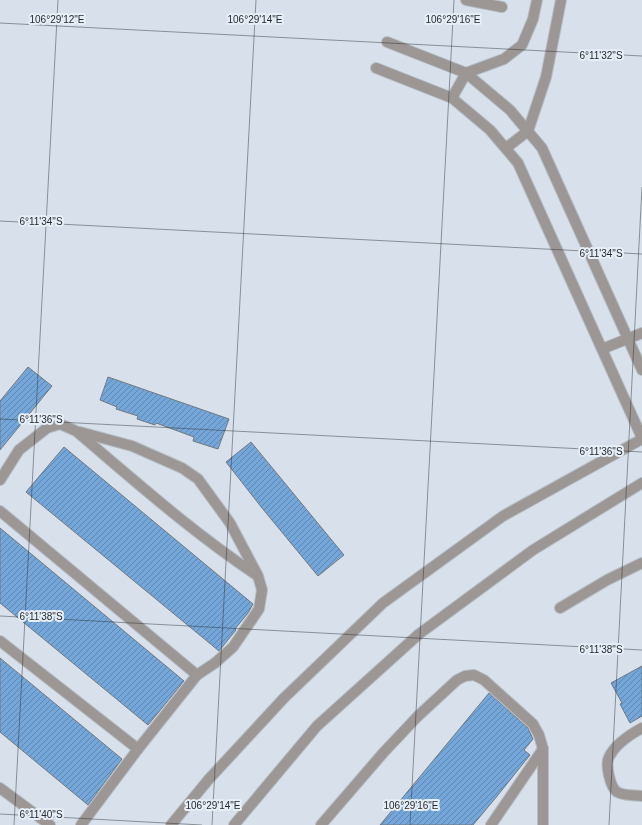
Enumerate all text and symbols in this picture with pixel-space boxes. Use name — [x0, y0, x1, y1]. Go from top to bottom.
text: 106°29'12"E — [29, 14, 85, 25]
text: 106°29'14"E — [227, 14, 283, 25]
text: 106°29'16"E — [425, 14, 481, 25]
text: 6°11'32"S — [579, 50, 623, 61]
text: 6°11'34"S — [19, 216, 63, 227]
text: 6°11'34"S — [579, 248, 623, 259]
text: 6°11'36"S — [19, 414, 63, 425]
text: 6°11'36"S — [579, 446, 623, 457]
text: 6°11'38"S — [19, 611, 63, 622]
text: 6°11'38"S — [579, 644, 623, 655]
text: 106°29'14"E — [185, 800, 241, 811]
text: 106°29'16"E — [383, 800, 439, 811]
text: 6°11'40"S — [19, 809, 63, 820]

